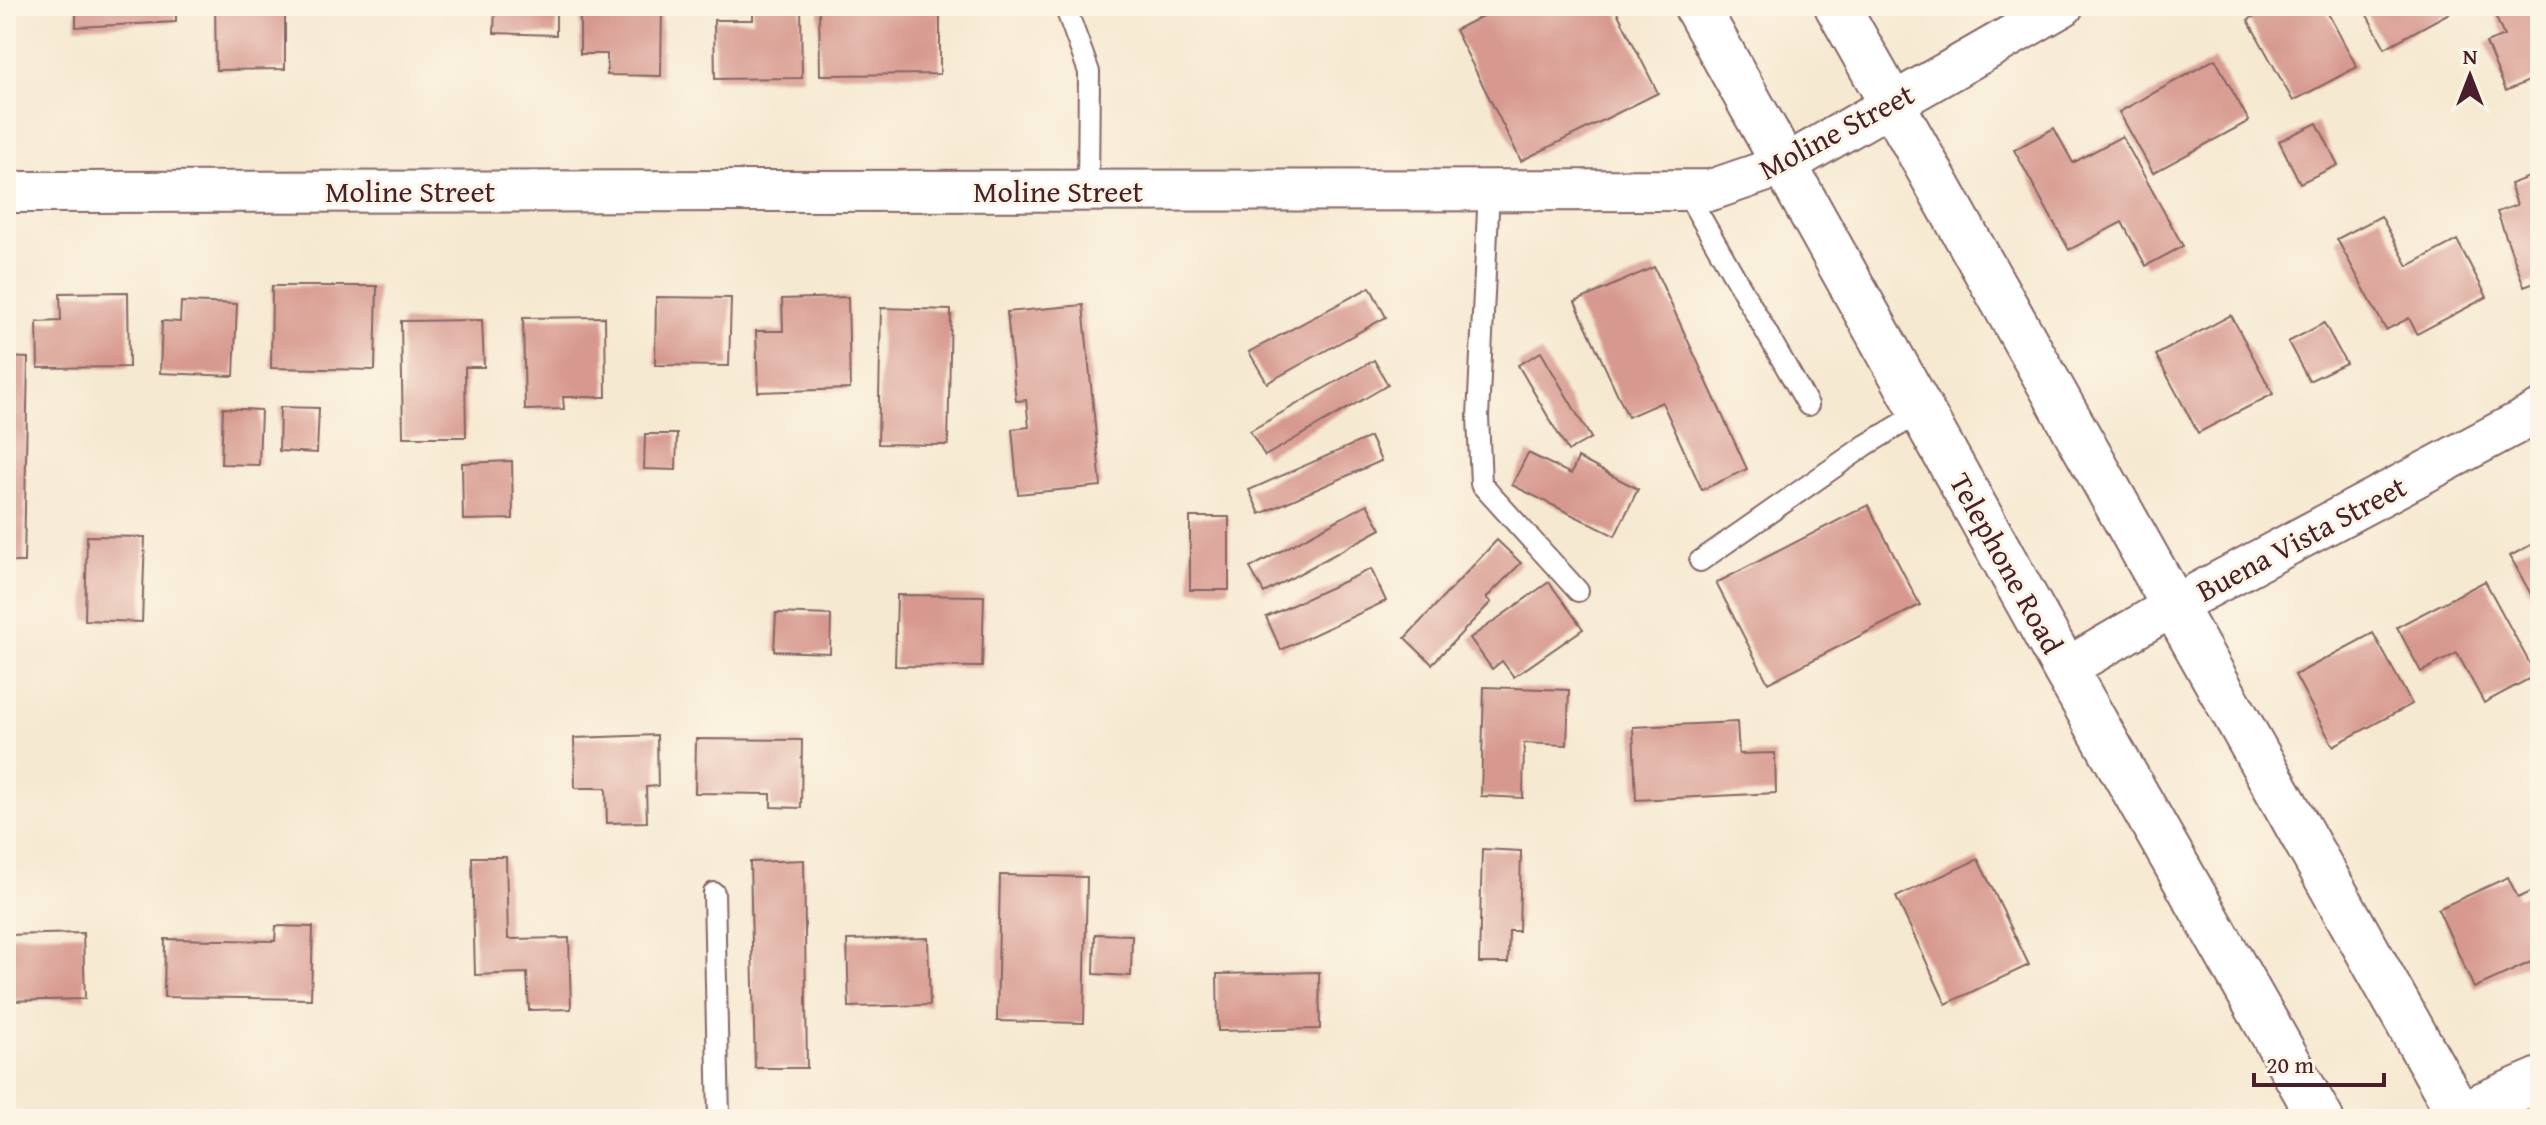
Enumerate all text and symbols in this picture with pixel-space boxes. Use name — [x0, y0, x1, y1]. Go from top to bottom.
north arrow — [2430, 36, 2510, 116]
text: N — [2463, 40, 2478, 72]
street label: Moline Street — [1751, 71, 1922, 190]
street label: Moline Street — [325, 169, 495, 213]
street label: Moline Street — [973, 169, 1143, 213]
street label: Telephone Road — [1939, 464, 2075, 662]
street label: Buena Vista Street — [2188, 464, 2414, 612]
scale bar — [2254, 1037, 2384, 1087]
text: 20 m — [2266, 1047, 2314, 1082]

